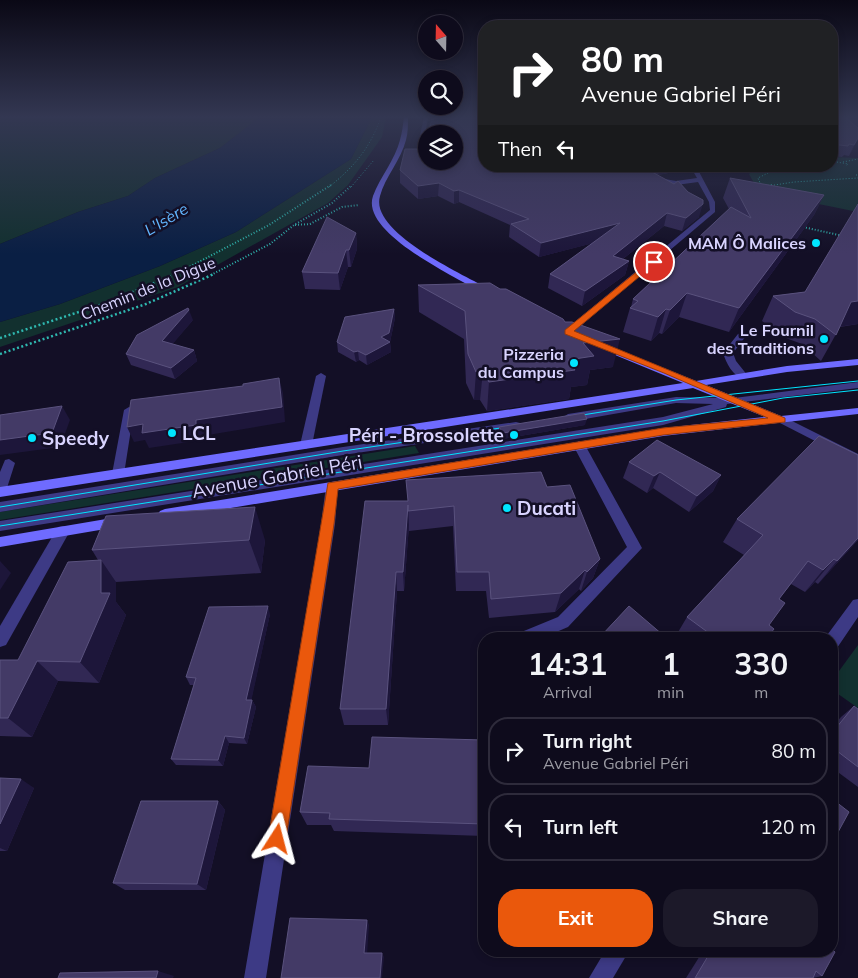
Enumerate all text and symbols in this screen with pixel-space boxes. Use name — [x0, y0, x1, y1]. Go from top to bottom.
north arrow — [418, 15, 462, 60]
map controls — [418, 15, 463, 170]
text: 80 m — [581, 37, 664, 81]
icon: right — [498, 40, 563, 105]
button: search — [418, 70, 463, 115]
text: Avenue Gabriel Péri — [581, 80, 781, 108]
button: layers — [418, 125, 463, 170]
icon: left — [552, 135, 580, 163]
text: Then — [498, 137, 542, 161]
water label: L'Isère — [141, 198, 192, 240]
place label: MAM Ô Malices — [688, 233, 806, 253]
marker: MAM Ô Malices — [810, 237, 822, 249]
pin — [633, 241, 675, 283]
icon: arrive — [640, 248, 668, 276]
street label: Chemin de la Digue — [78, 252, 218, 324]
place label: Le Fournil des Traditions — [707, 320, 814, 358]
marker: Le Fournil des Traditions — [818, 333, 830, 345]
place label: Pizzeria du Campus — [478, 344, 564, 382]
marker: Pizzeria du Campus — [568, 357, 580, 369]
place label: LCL — [182, 421, 216, 445]
place label: Péri - Brossolette — [349, 423, 504, 447]
place label: Speedy — [42, 426, 110, 450]
marker: LCL — [166, 427, 178, 439]
marker: Péri - Brossolette — [508, 429, 520, 441]
marker: Speedy — [26, 432, 38, 444]
street label: Avenue Gabriel Péri — [190, 449, 364, 503]
place label: Ducati — [517, 496, 576, 520]
marker: Ducati — [501, 502, 513, 514]
text: 14:31 — [528, 645, 607, 683]
text: 1 — [662, 645, 680, 683]
text: 330 — [734, 645, 788, 683]
text: Arrival — [543, 682, 592, 702]
text: min — [657, 682, 684, 702]
text: m — [754, 682, 768, 702]
text: Turn right — [543, 729, 632, 753]
icon: right — [500, 737, 528, 765]
text: 80 m — [772, 739, 816, 763]
text: Avenue Gabriel Péri — [543, 753, 689, 773]
position arrow — [250, 812, 302, 864]
icon: left — [500, 813, 528, 841]
text: Turn left — [543, 815, 618, 839]
text: 120 m — [760, 815, 816, 839]
button: Exit — [498, 889, 653, 947]
button: Share — [663, 889, 818, 947]

